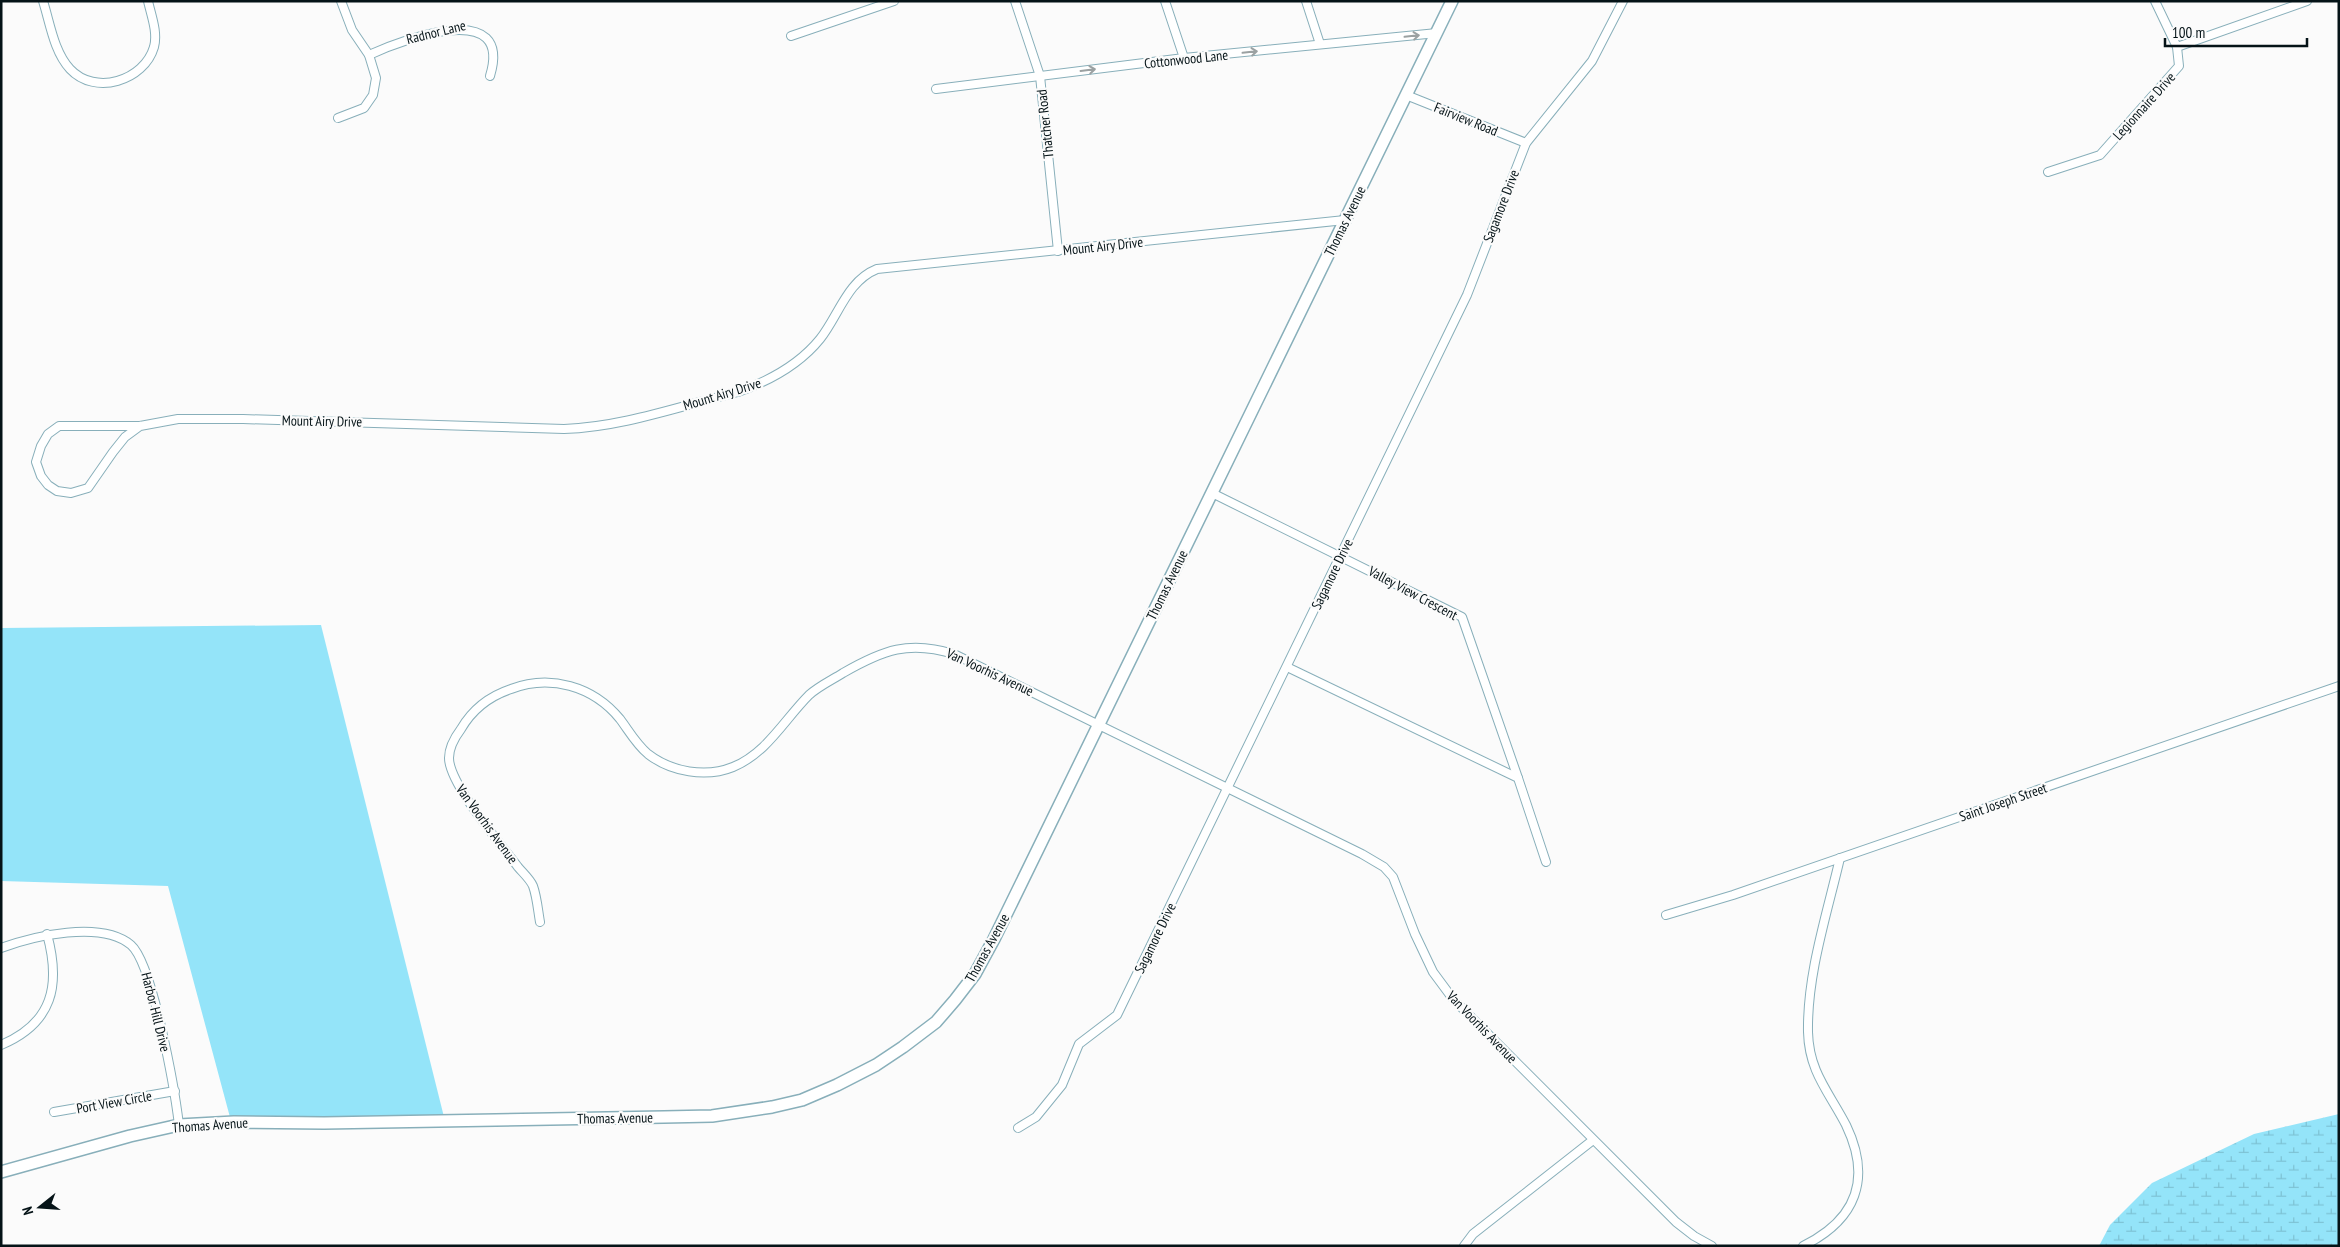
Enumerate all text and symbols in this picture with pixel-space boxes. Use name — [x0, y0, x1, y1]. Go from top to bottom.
scale bar — [2165, 15, 2308, 47]
street label: Radnor Lane — [404, 16, 468, 48]
text: 100 m — [2172, 23, 2205, 42]
one-way arrow — [1403, 31, 1419, 40]
street label: Cottonwood Lane — [1143, 46, 1229, 72]
one-way arrow — [1242, 47, 1258, 57]
one-way arrow — [1080, 65, 1096, 75]
street label: Legionnaire Drive — [2109, 68, 2179, 144]
street label: Thatcher Road — [1032, 89, 1058, 159]
street label: Fairview Road — [1431, 98, 1501, 140]
street label: Sagamore Drive — [1479, 167, 1523, 245]
street label: Thomas Avenue — [1320, 183, 1370, 259]
street label: Mount Airy Drive — [1062, 233, 1144, 259]
street label: Mount Airy Drive — [681, 374, 763, 414]
street label: Mount Airy Drive — [282, 411, 363, 431]
street label: Sagamore Drive — [1307, 536, 1357, 612]
street label: Thomas Avenue — [1142, 547, 1192, 623]
street label: Valley View Crescent — [1364, 562, 1461, 624]
street label: Van Voorhis Avenue — [943, 644, 1037, 700]
street label: Saint Joseph Street — [1957, 779, 2049, 825]
street label: Van Voorhis Avenue — [452, 780, 522, 867]
street label: Sagamore Drive — [1130, 900, 1180, 976]
street label: Thomas Avenue — [961, 910, 1013, 986]
street label: Harbor Hill Drive — [137, 970, 175, 1054]
street label: Van Voorhis Avenue — [1442, 986, 1521, 1067]
street label: Port View Circle — [75, 1086, 153, 1117]
street label: Thomas Avenue — [577, 1108, 653, 1128]
street label: Thomas Avenue — [172, 1113, 249, 1137]
north arrow — [15, 1182, 65, 1232]
text: N — [18, 1205, 37, 1217]

